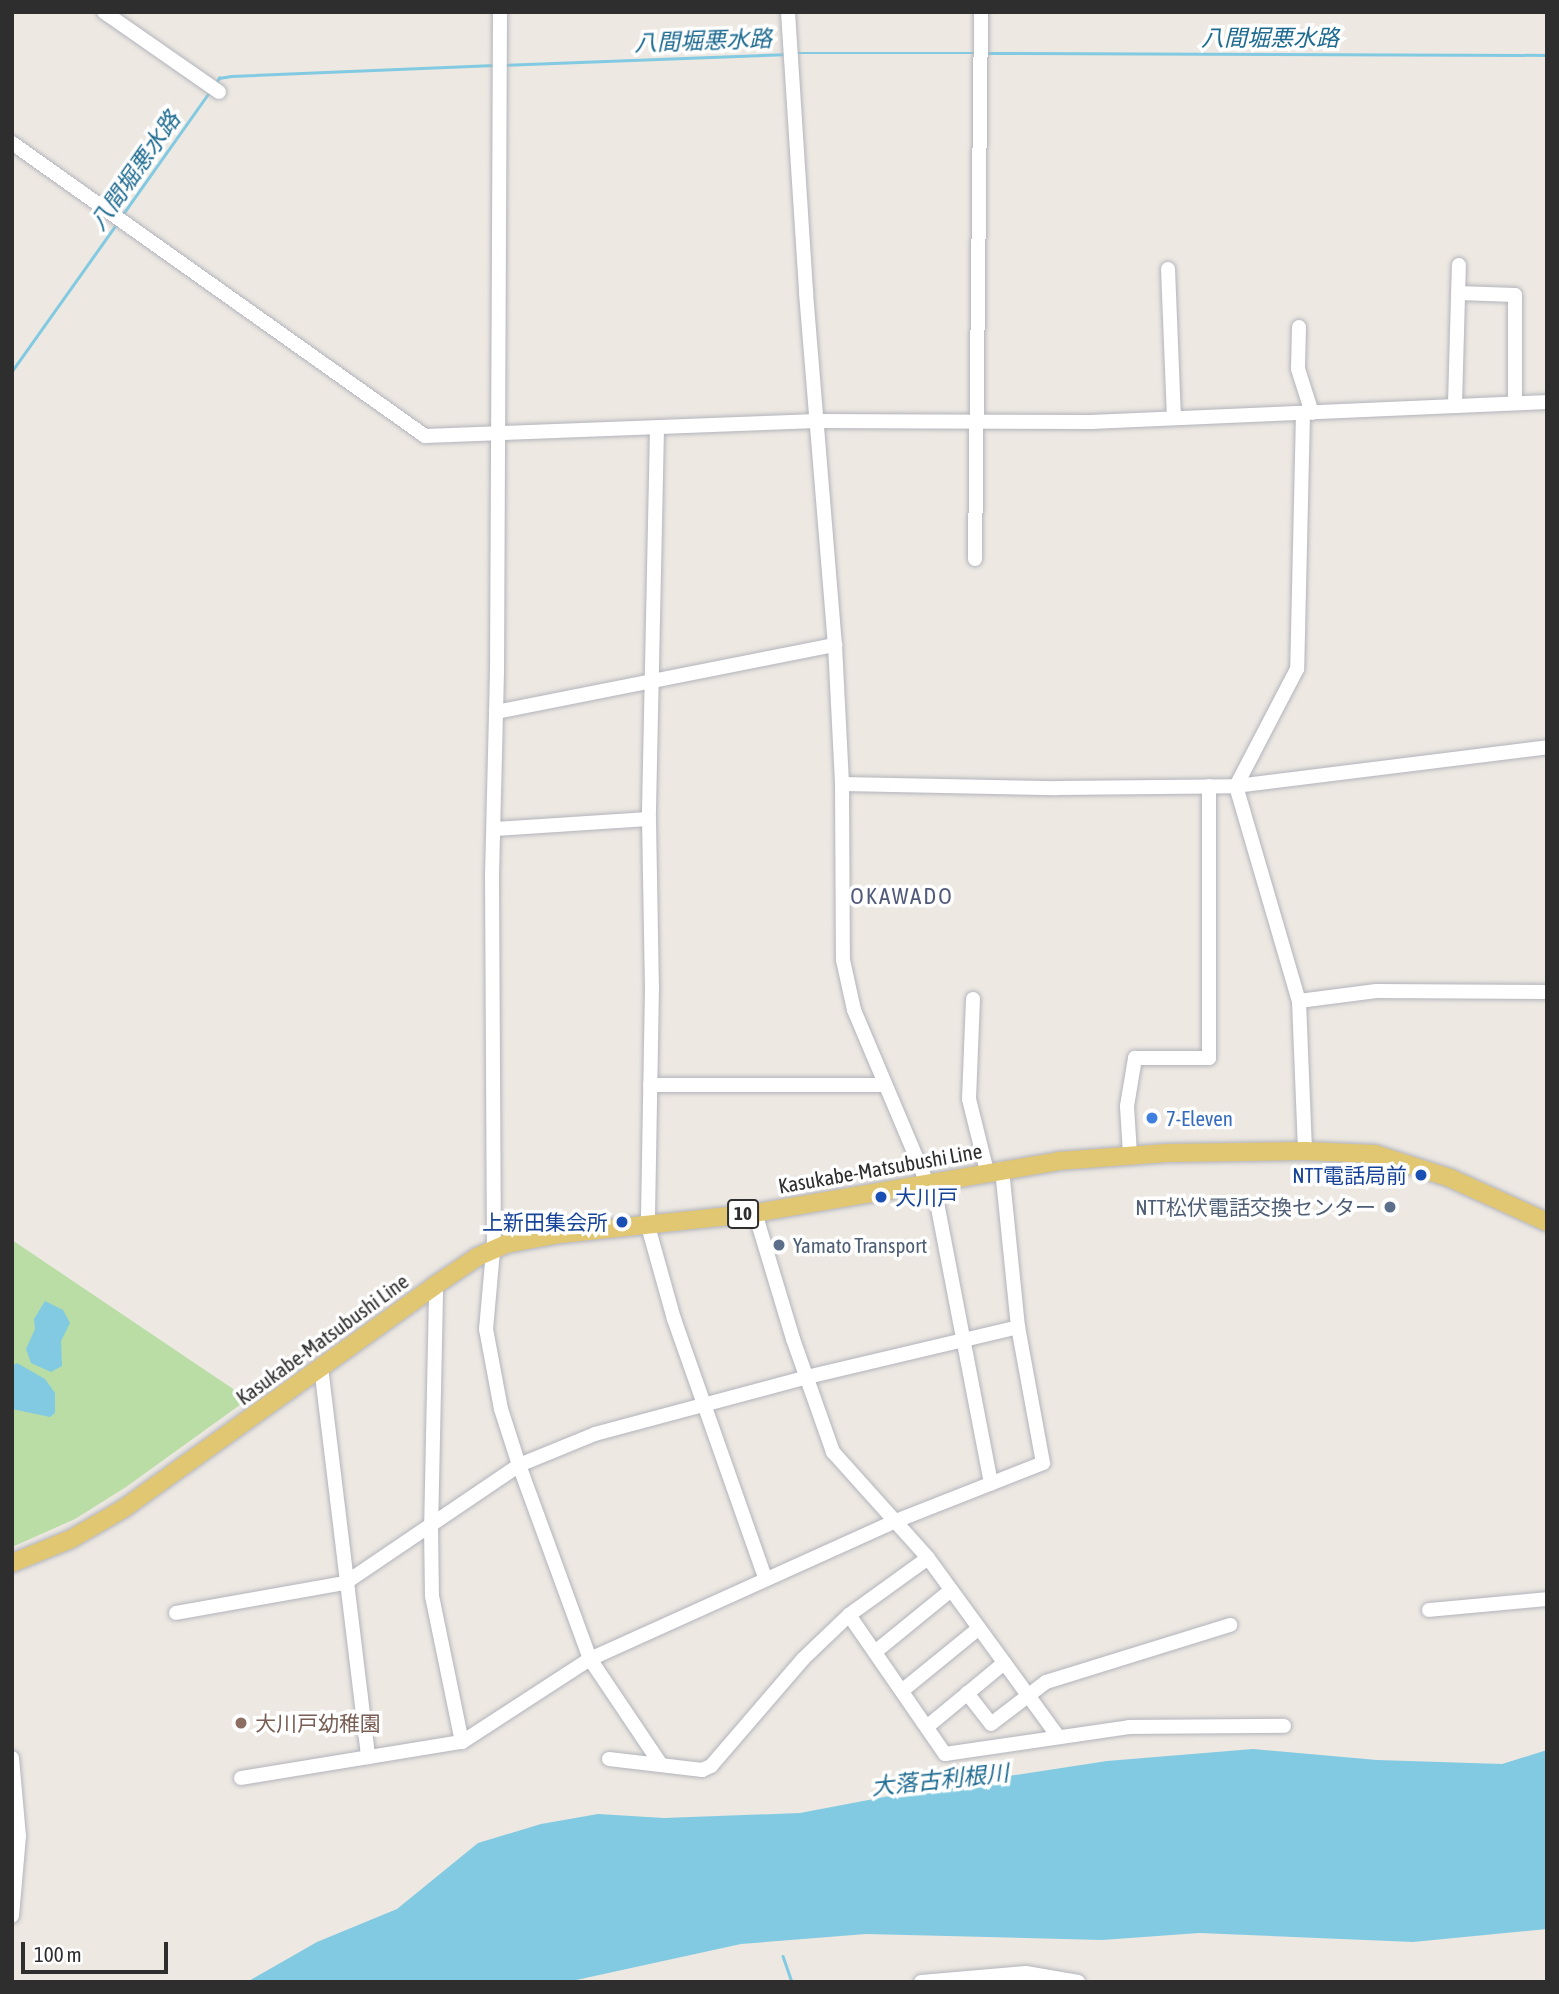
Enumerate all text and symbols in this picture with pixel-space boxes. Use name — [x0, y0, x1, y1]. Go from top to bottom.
water label: 八間堀悪水路 — [1201, 24, 1339, 52]
water label: 八間堀悪水路 — [634, 25, 772, 57]
water label: 八間堀悪水路 — [84, 107, 186, 235]
district label: OKAWADO — [851, 882, 953, 910]
place label: 7-Eleven — [1166, 1105, 1233, 1131]
marker: 7-Eleven — [1144, 1110, 1160, 1126]
street label: Kasukabe-Matsubushi Line — [776, 1138, 984, 1198]
place label: NTT電話局前 — [1292, 1162, 1407, 1188]
marker: NTT電話局前 — [1413, 1167, 1429, 1183]
place label: 大川戸 — [895, 1184, 958, 1210]
marker: 大川戸 — [873, 1189, 889, 1205]
place label: NTT松伏電話交換センター — [1135, 1194, 1376, 1220]
road number: 10 — [726, 1198, 760, 1230]
marker: NTT松伏電話交換センター — [1382, 1199, 1398, 1215]
place label: 上新田集会所 — [482, 1209, 608, 1235]
marker: 上新田集会所 — [614, 1214, 630, 1230]
place label: Yamato Transport — [793, 1232, 927, 1258]
marker: Yamato Transport — [771, 1237, 787, 1253]
street label: Kasukabe-Matsubushi Line — [231, 1268, 413, 1410]
place label: 大川戸幼稚園 — [255, 1710, 381, 1736]
marker: 大川戸幼稚園 — [233, 1715, 249, 1731]
water label: 大落古利根川 — [870, 1759, 1010, 1801]
scale bar — [24, 1927, 172, 1971]
text: 100 m — [34, 1942, 82, 1966]

